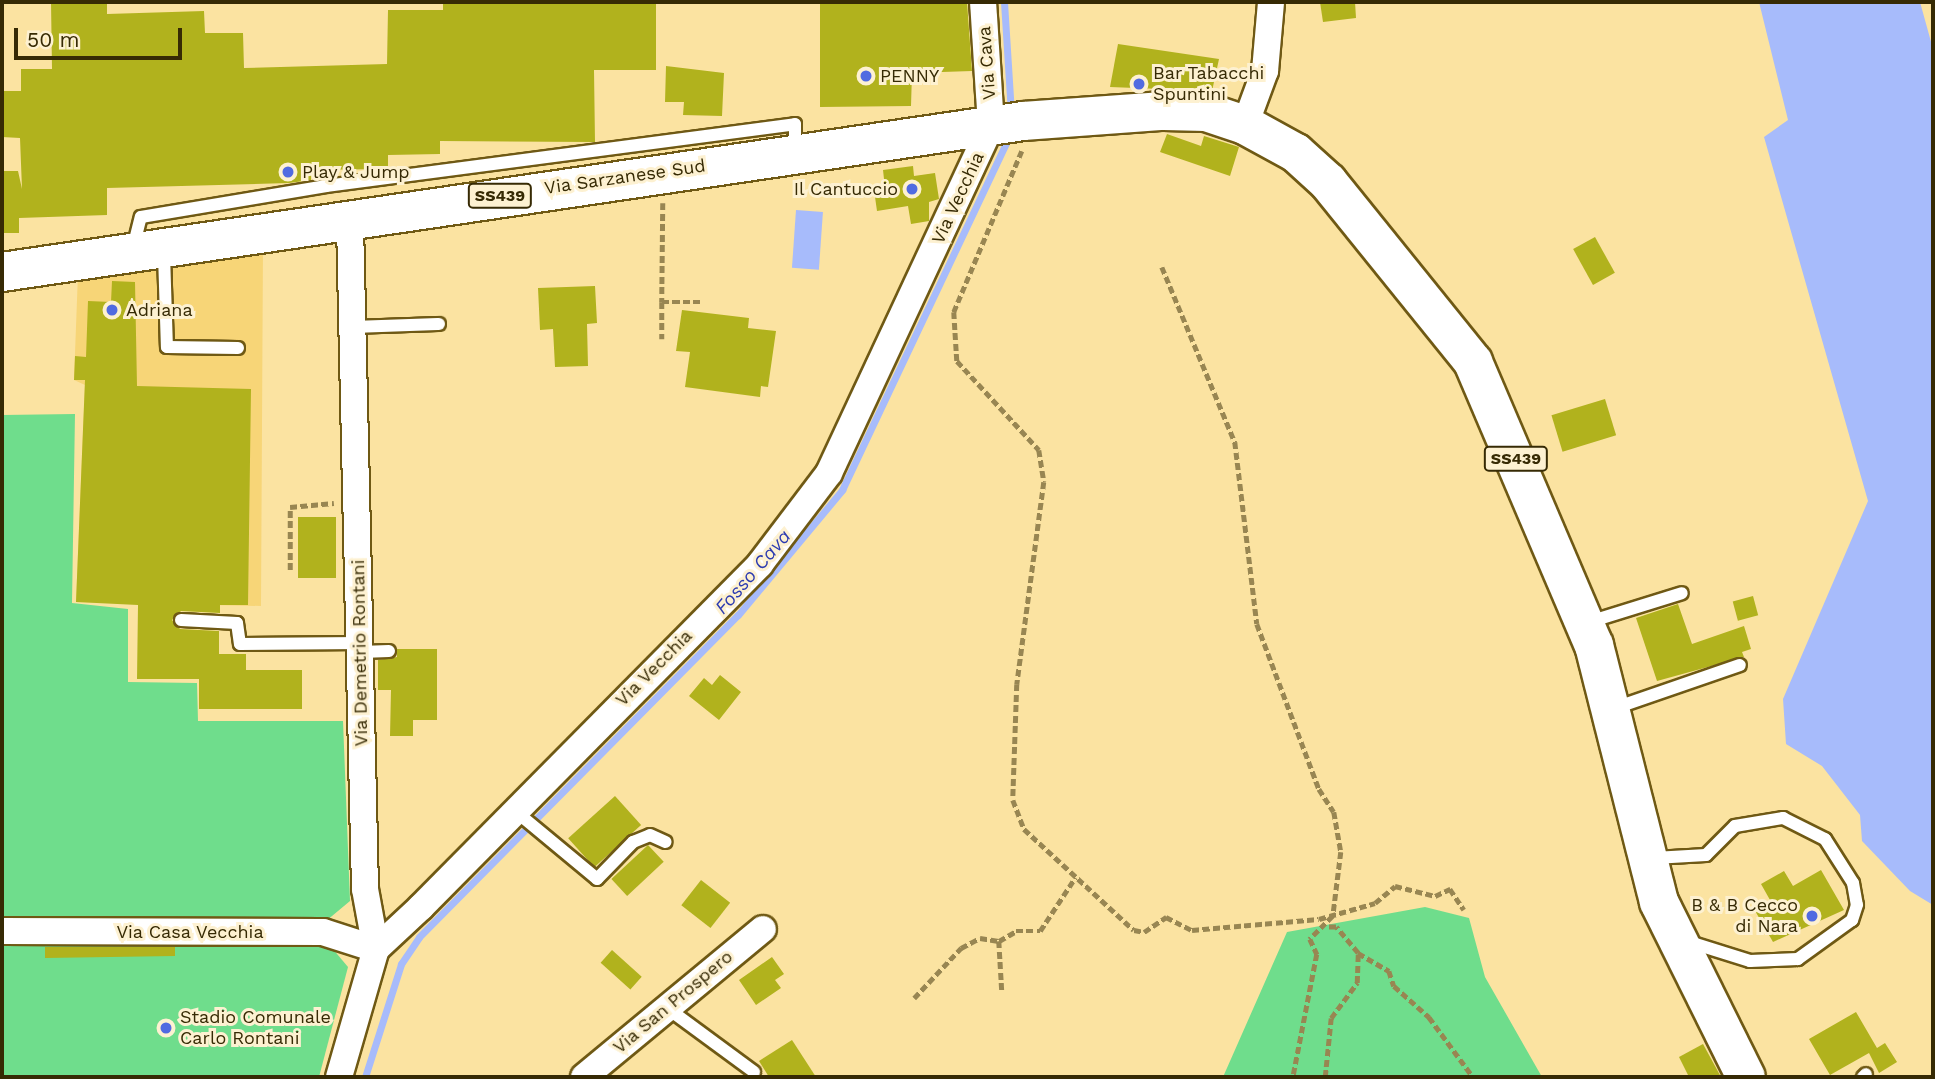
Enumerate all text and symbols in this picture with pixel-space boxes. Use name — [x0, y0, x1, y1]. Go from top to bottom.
scale bar — [18, 14, 186, 58]
street label: Via Cava — [974, 25, 1000, 101]
text: 50 m — [27, 27, 79, 52]
place label: Bar Tabacchi Spuntini — [1153, 63, 1265, 106]
place label: PENNY — [880, 65, 939, 87]
marker: PENNY — [858, 68, 874, 84]
marker: Bar Tabacchi Spuntini — [1131, 76, 1147, 92]
street label: Via Vecchia — [927, 148, 989, 248]
street label: Via Sarzanese Sud — [543, 155, 707, 199]
place label: Play & Jump — [302, 161, 411, 183]
marker: Play & Jump — [280, 164, 296, 180]
place label: Il Cantuccio — [793, 178, 898, 200]
marker: Il Cantuccio — [904, 181, 920, 197]
road number: SS439 — [467, 184, 533, 208]
place label: Adriana — [126, 299, 193, 321]
marker: Adriana — [104, 302, 120, 318]
road number: SS439 — [1483, 446, 1549, 472]
water label: Fosso Cava — [710, 525, 796, 619]
street label: Via Demetrio Rontani — [348, 559, 372, 747]
street label: Via Vecchia — [611, 625, 697, 711]
place label: B & B Cecco di Nara — [1691, 895, 1798, 937]
marker: B & B Cecco di Nara — [1804, 908, 1820, 924]
street label: Via Casa Vecchia — [116, 921, 264, 943]
street label: Via San Prospero — [609, 946, 737, 1058]
place label: Stadio Comunale Carlo Rontani — [180, 1007, 331, 1050]
marker: Stadio Comunale Carlo Rontani — [158, 1020, 174, 1036]

